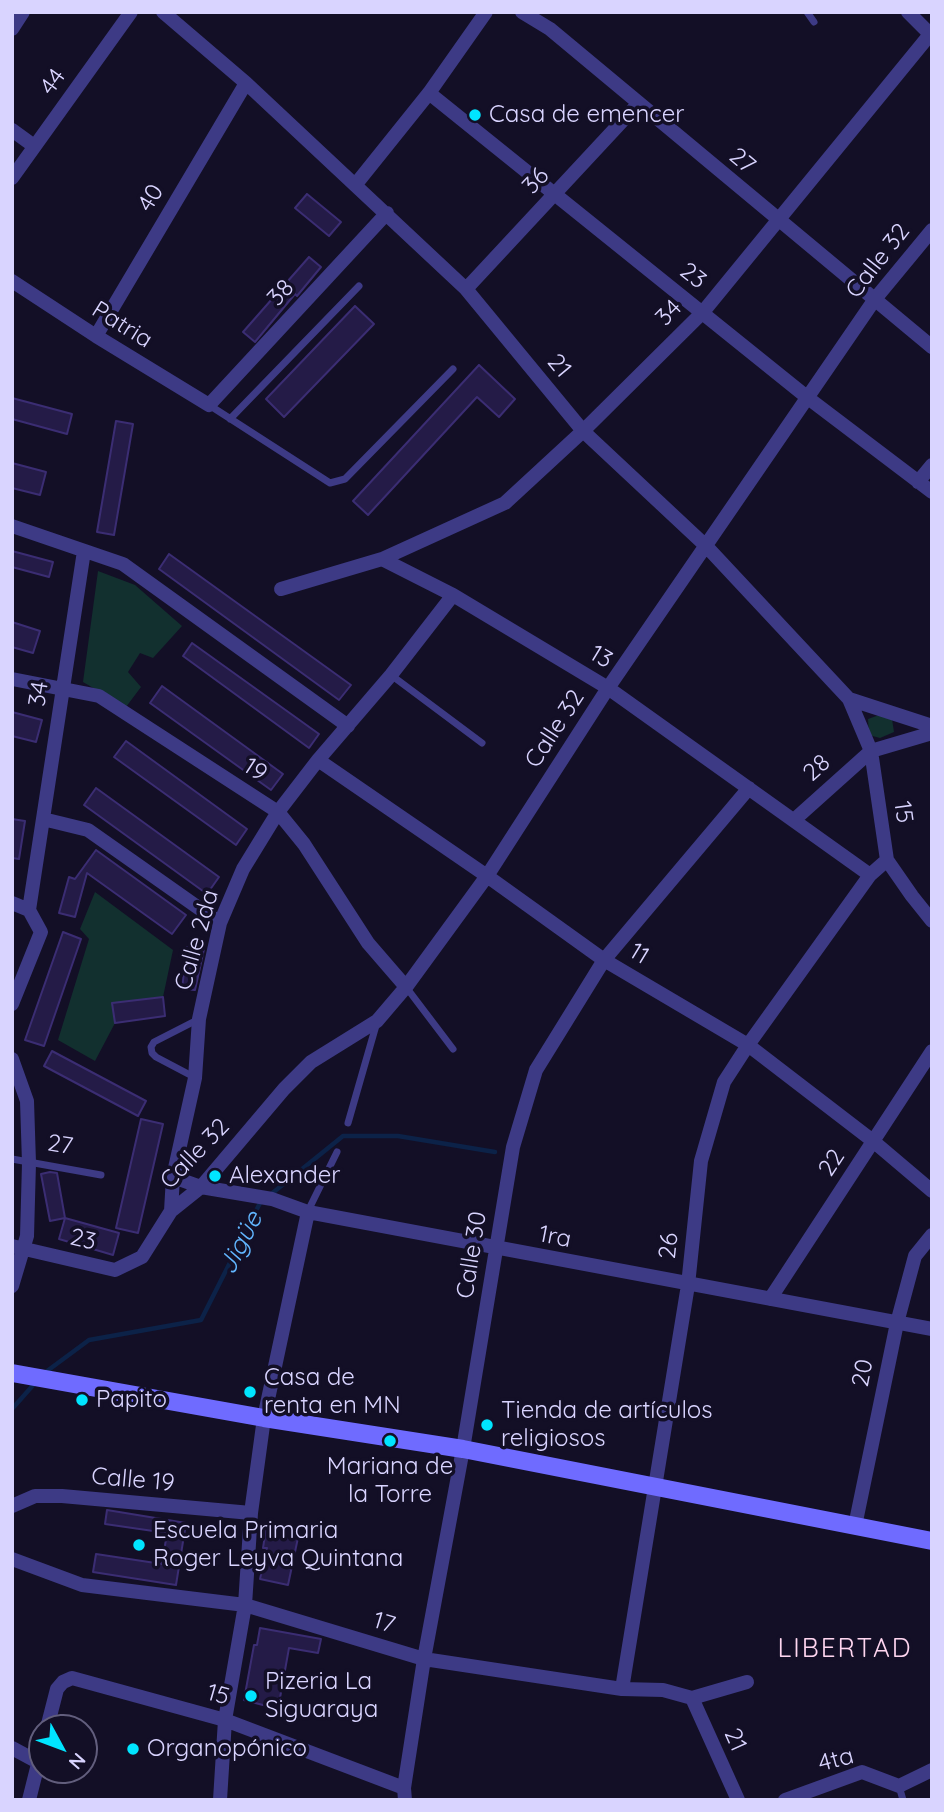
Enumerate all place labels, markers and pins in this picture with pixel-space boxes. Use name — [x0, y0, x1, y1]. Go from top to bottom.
place label: Casa de emencer — [489, 101, 685, 129]
marker: Casa de emencer — [467, 107, 483, 123]
place label: Alexander — [229, 1162, 341, 1190]
marker: Alexander — [207, 1168, 223, 1184]
place label: Casa de renta en MN — [264, 1364, 401, 1420]
marker: Casa de renta en MN — [242, 1384, 258, 1400]
place label: Papito — [96, 1386, 167, 1414]
marker: Papito — [74, 1392, 90, 1408]
place label: Tienda de artículos religiosos — [501, 1397, 713, 1453]
marker: Tienda de artículos religiosos — [479, 1417, 495, 1433]
marker: Mariana de la Torre — [382, 1433, 398, 1449]
place label: Mariana de la Torre — [327, 1453, 453, 1509]
place label: Escuela Primaria Roger Leyva Quintana — [153, 1517, 403, 1573]
marker: Escuela Primaria Roger Leyva Quintana — [131, 1537, 147, 1553]
place label: Pizeria La Siguaraya — [265, 1668, 378, 1724]
marker: Pizeria La Siguaraya — [243, 1688, 259, 1704]
place label: Organopónico — [147, 1735, 307, 1763]
marker: Organopónico — [125, 1741, 141, 1757]

